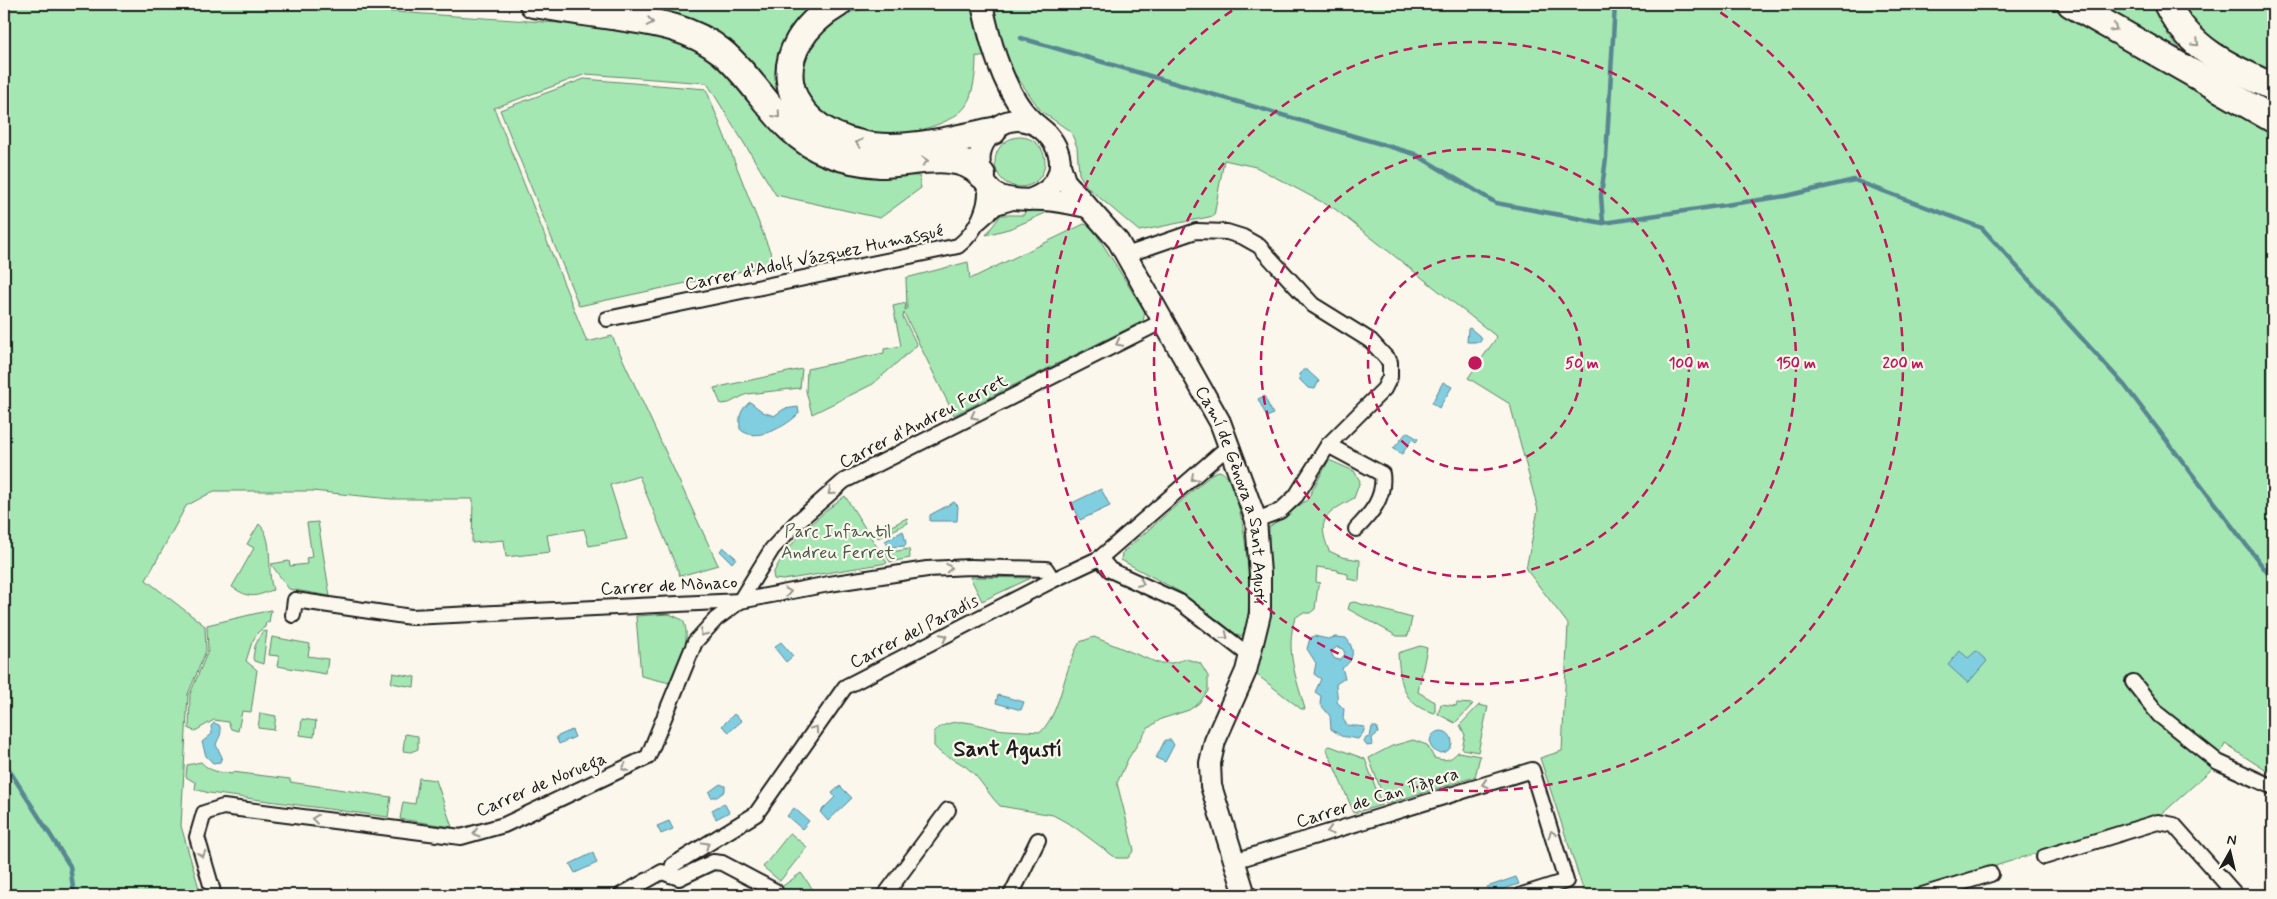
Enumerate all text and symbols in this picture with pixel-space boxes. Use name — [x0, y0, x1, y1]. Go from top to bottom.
one-way arrow — [646, 17, 655, 27]
one-way arrow — [2108, 22, 2117, 32]
one-way arrow — [2190, 37, 2199, 46]
one-way arrow — [771, 110, 780, 119]
one-way arrow — [854, 138, 863, 149]
one-way arrow — [922, 156, 930, 167]
street label: Carrer d'Adolf Vázquez Humasqué — [683, 219, 946, 297]
one-way arrow — [1115, 337, 1124, 347]
centre of rings — [1466, 354, 1484, 372]
text: 50 m — [1565, 354, 1599, 374]
text: 100 m — [1669, 354, 1709, 374]
text: 150 m — [1776, 354, 1816, 374]
text: 200 m — [1883, 354, 1924, 374]
street label: Carrer d'Andreu Ferret — [835, 369, 1012, 475]
street label: Camí de Gènova a Sant Agustí — [1189, 382, 1271, 605]
one-way arrow — [970, 410, 979, 420]
one-way arrow — [1190, 472, 1199, 481]
one-way arrow — [827, 487, 836, 496]
park label: Parc Infantil Andreu Ferret — [781, 520, 895, 565]
one-way arrow — [945, 563, 953, 574]
street label: Carrer de Mònaco — [600, 570, 738, 602]
one-way arrow — [1136, 577, 1145, 588]
one-way arrow — [784, 587, 792, 598]
street label: Carrer del Paradís — [846, 589, 983, 675]
one-way arrow — [700, 627, 709, 636]
one-way arrow — [1219, 631, 1228, 640]
one-way arrow — [939, 633, 948, 643]
one-way arrow — [809, 725, 818, 735]
district label: Sant Agustí — [954, 736, 1062, 765]
street label: Carrer de Noruega — [473, 747, 611, 825]
one-way arrow — [621, 762, 630, 772]
street label: Carrer de Can Tàpera — [1293, 762, 1461, 834]
one-way arrow — [1482, 779, 1490, 789]
one-way arrow — [311, 814, 319, 825]
one-way arrow — [1326, 826, 1334, 836]
north arrow — [2204, 826, 2254, 876]
one-way arrow — [472, 827, 480, 837]
one-way arrow — [1547, 831, 1557, 839]
text: N — [2226, 831, 2238, 850]
one-way arrow — [701, 841, 710, 851]
one-way arrow — [196, 850, 206, 858]

